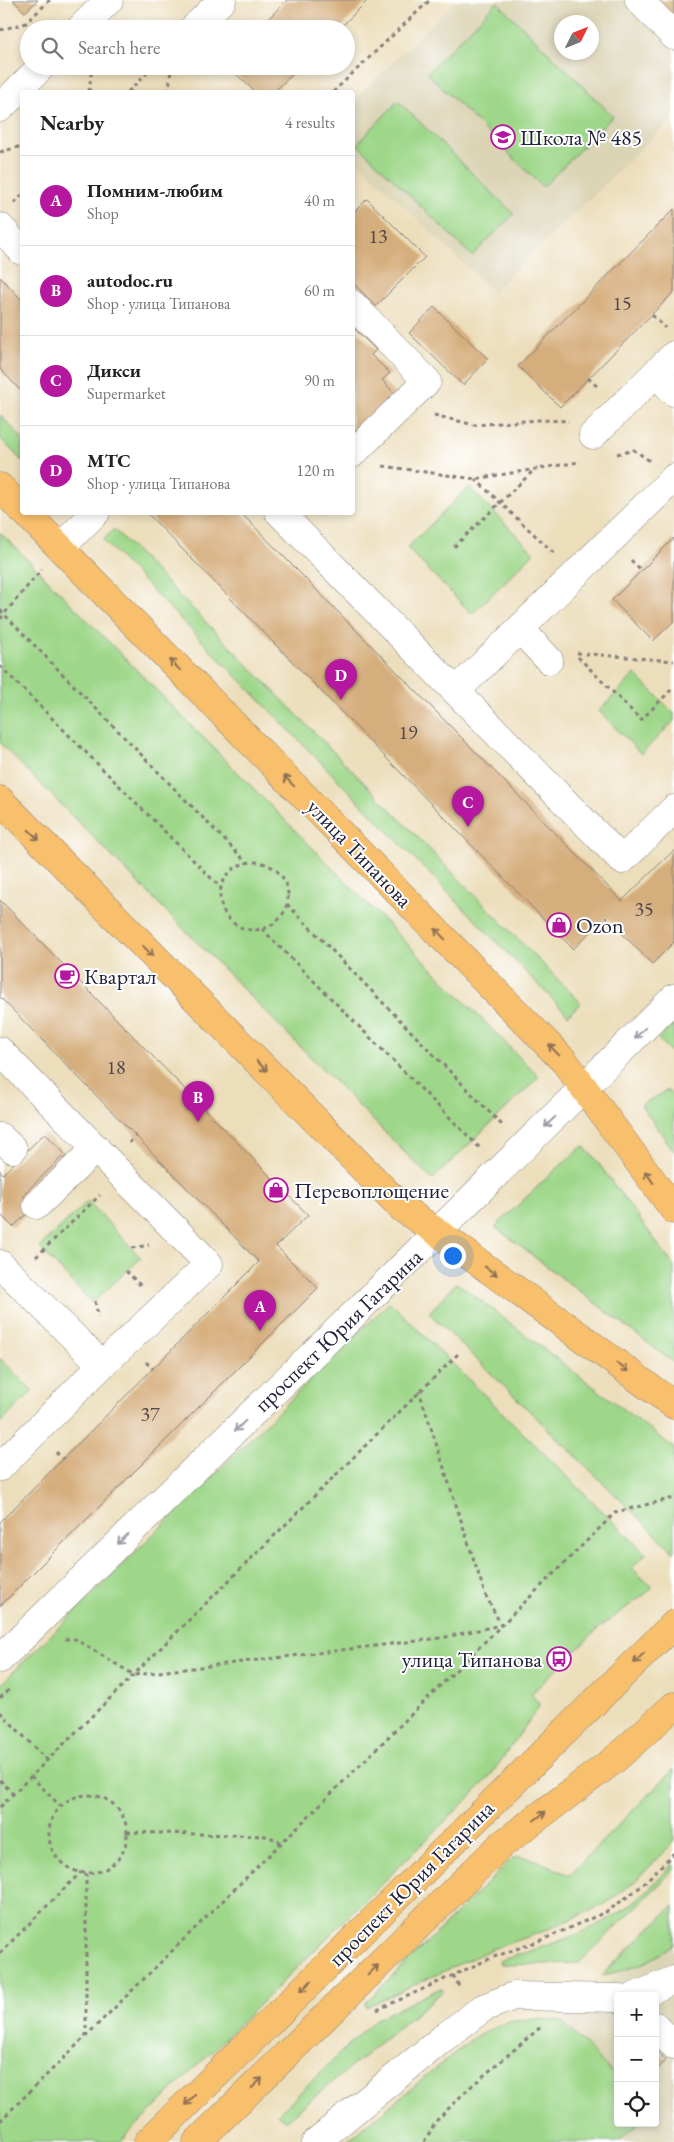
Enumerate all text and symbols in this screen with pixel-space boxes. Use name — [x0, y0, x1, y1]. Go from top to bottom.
north arrow — [554, 15, 599, 60]
search box — [20, 20, 355, 75]
icon: search — [38, 34, 66, 62]
text: Search here — [78, 35, 160, 60]
text: Nearby — [40, 109, 104, 136]
text: 4 results — [285, 112, 335, 133]
place label: Школа № 485 — [520, 123, 642, 152]
school or university icon: Школа № 485 — [490, 124, 516, 150]
text: Помним-любим — [87, 178, 223, 203]
text: A — [50, 190, 62, 211]
text: 40 m — [304, 190, 335, 211]
text: Shop — [87, 203, 119, 224]
house number: 13 — [368, 223, 388, 249]
text: autodoc.ru — [87, 268, 173, 293]
text: B — [51, 280, 61, 301]
text: 60 m — [304, 280, 335, 301]
house number: 15 — [612, 290, 632, 316]
text: Shop · улица Типанова — [87, 293, 231, 314]
text: Дикси — [87, 358, 141, 383]
text: C — [50, 370, 62, 391]
text: 90 m — [304, 370, 335, 391]
text: Supermarket — [87, 383, 166, 404]
text: МТС — [87, 448, 131, 473]
text: D — [50, 460, 62, 481]
text: 120 m — [296, 460, 335, 481]
text: Shop · улица Типанова — [87, 473, 231, 494]
one-way arrow — [169, 659, 181, 671]
pin: D — [325, 659, 357, 700]
house number: 19 — [398, 719, 418, 745]
one-way arrow — [283, 775, 295, 787]
pin: C — [452, 786, 484, 827]
street label: улица Типанова — [301, 793, 419, 914]
one-way arrow — [28, 829, 40, 841]
house number: 35 — [634, 896, 654, 922]
place label: Ozon — [576, 911, 624, 940]
shop icon: Ozon — [546, 912, 572, 938]
one-way arrow — [434, 928, 446, 941]
one-way arrow — [142, 944, 154, 957]
place label: Квартал — [84, 962, 157, 991]
cafe icon: Квартал — [54, 963, 80, 989]
one-way arrow — [633, 1027, 646, 1039]
one-way arrow — [548, 1045, 560, 1057]
house number: 18 — [106, 1054, 126, 1080]
one-way arrow — [256, 1060, 268, 1073]
pin: B — [182, 1081, 214, 1122]
one-way arrow — [543, 1116, 556, 1128]
one-way arrow — [644, 1171, 655, 1184]
place label: Перевоплощение — [294, 1176, 449, 1205]
shop icon: Перевоплощение — [263, 1177, 289, 1203]
street label: проспект Юрия Гагарина — [248, 1242, 429, 1418]
your location — [440, 1243, 466, 1269]
one-way arrow — [484, 1266, 498, 1276]
pin: A — [244, 1290, 276, 1331]
one-way arrow — [615, 1362, 629, 1372]
house number: 37 — [140, 1401, 160, 1427]
one-way arrow — [234, 1419, 246, 1432]
one-way arrow — [117, 1533, 130, 1545]
place label: улица Типанова — [402, 1645, 542, 1674]
bus stop icon: улица Типанова — [546, 1646, 572, 1672]
one-way arrow — [633, 1652, 645, 1664]
street label: проспект Юрия Гагарина — [322, 1794, 501, 1972]
one-way arrow — [533, 1810, 546, 1821]
one-way arrow — [367, 1964, 380, 1976]
one-way arrow — [300, 1980, 312, 1993]
map controls — [614, 1992, 659, 2127]
button: + — [614, 1992, 659, 2037]
button: − — [614, 2037, 659, 2082]
one-way arrow — [251, 2078, 263, 2090]
button: locate — [614, 2082, 659, 2127]
one-way arrow — [184, 2094, 196, 2107]

